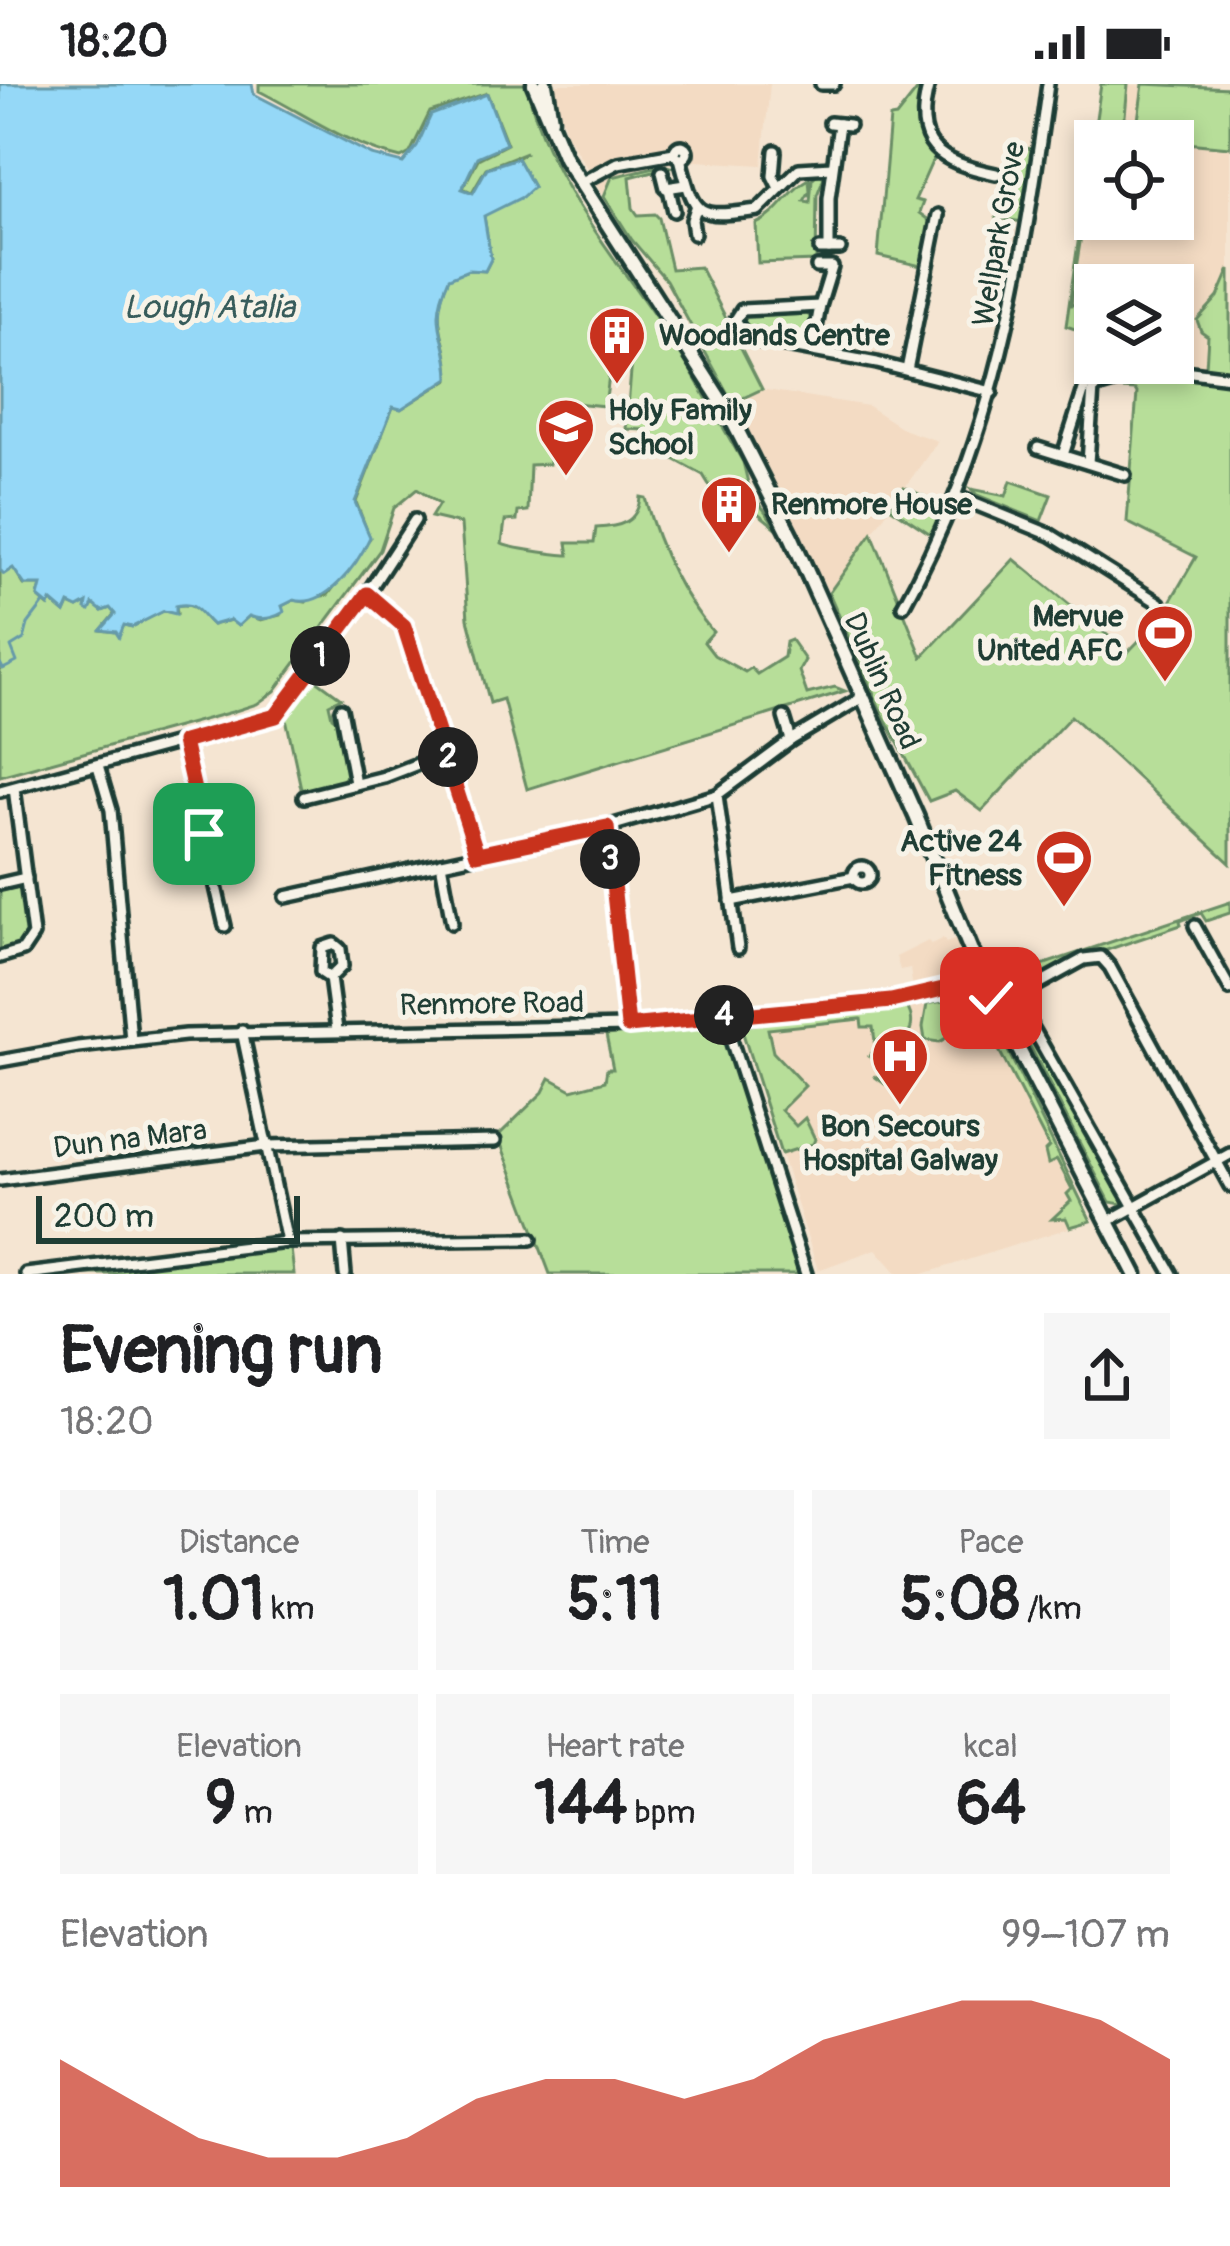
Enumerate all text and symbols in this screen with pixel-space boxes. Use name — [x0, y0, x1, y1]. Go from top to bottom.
text: 18:20 — [60, 14, 168, 70]
map controls — [1074, 120, 1194, 384]
button: locate — [1074, 120, 1194, 240]
street label: Wellpark Grove — [965, 139, 1033, 329]
button: layers — [1074, 264, 1194, 384]
water label: Lough Atalia — [123, 287, 296, 328]
building icon: Woodlands Centre — [586, 304, 648, 386]
place label: Woodlands Centre — [659, 317, 891, 354]
place label: Holy Family School — [608, 392, 752, 463]
school or university icon: Holy Family School — [535, 396, 597, 478]
building icon: Renmore House — [698, 473, 760, 555]
place label: Renmore House — [771, 486, 973, 523]
place label: Mervue United AFC — [977, 598, 1124, 669]
sports icon: Mervue United AFC — [1134, 602, 1196, 684]
street label: Dublin Road — [835, 607, 929, 755]
pin: 1 — [290, 626, 350, 686]
text: 1 — [314, 635, 326, 676]
pin: 2 — [418, 727, 478, 787]
text: 2 — [439, 736, 457, 777]
pin — [153, 783, 255, 885]
icon: arrive — [171, 801, 237, 867]
place label: Active 24 Fitness — [900, 823, 1023, 894]
sports icon: Active 24 Fitness — [1033, 827, 1095, 909]
pin: 3 — [580, 829, 640, 889]
text: 3 — [601, 838, 619, 879]
pin — [940, 947, 1042, 1049]
icon: check — [958, 965, 1024, 1031]
street label: Renmore Road — [399, 984, 585, 1024]
pin: 4 — [694, 985, 754, 1045]
text: 4 — [714, 994, 734, 1035]
hospital icon: Bon Secours Hospital Galway — [869, 1025, 931, 1107]
place label: Bon Secours Hospital Galway — [802, 1108, 998, 1179]
street label: Dun na Mara — [51, 1111, 209, 1167]
scale bar — [36, 1190, 300, 1243]
text: 200 m — [54, 1196, 154, 1237]
text: Evening run — [60, 1310, 383, 1393]
button: share — [1044, 1313, 1170, 1439]
text: 18:20 — [60, 1397, 154, 1446]
text: Distance — [179, 1522, 299, 1563]
text: Time — [581, 1522, 649, 1563]
text: Pace — [958, 1522, 1024, 1563]
text: 1.01 — [163, 1563, 264, 1638]
text: 5:11 — [567, 1563, 663, 1638]
text: 5:08 — [900, 1563, 1020, 1638]
text: km — [264, 1588, 315, 1629]
text: /km — [1020, 1588, 1082, 1629]
text: Elevation — [176, 1726, 302, 1767]
text: Heart rate — [545, 1726, 685, 1767]
text: kcal — [964, 1726, 1018, 1767]
text: 9 — [205, 1767, 236, 1842]
text: 144 — [534, 1767, 627, 1842]
text: 64 — [956, 1767, 1026, 1842]
text: m — [236, 1792, 273, 1833]
text: bpm — [627, 1792, 696, 1833]
text: Elevation — [60, 1910, 209, 1959]
text: 99–107 m — [1001, 1910, 1170, 1959]

